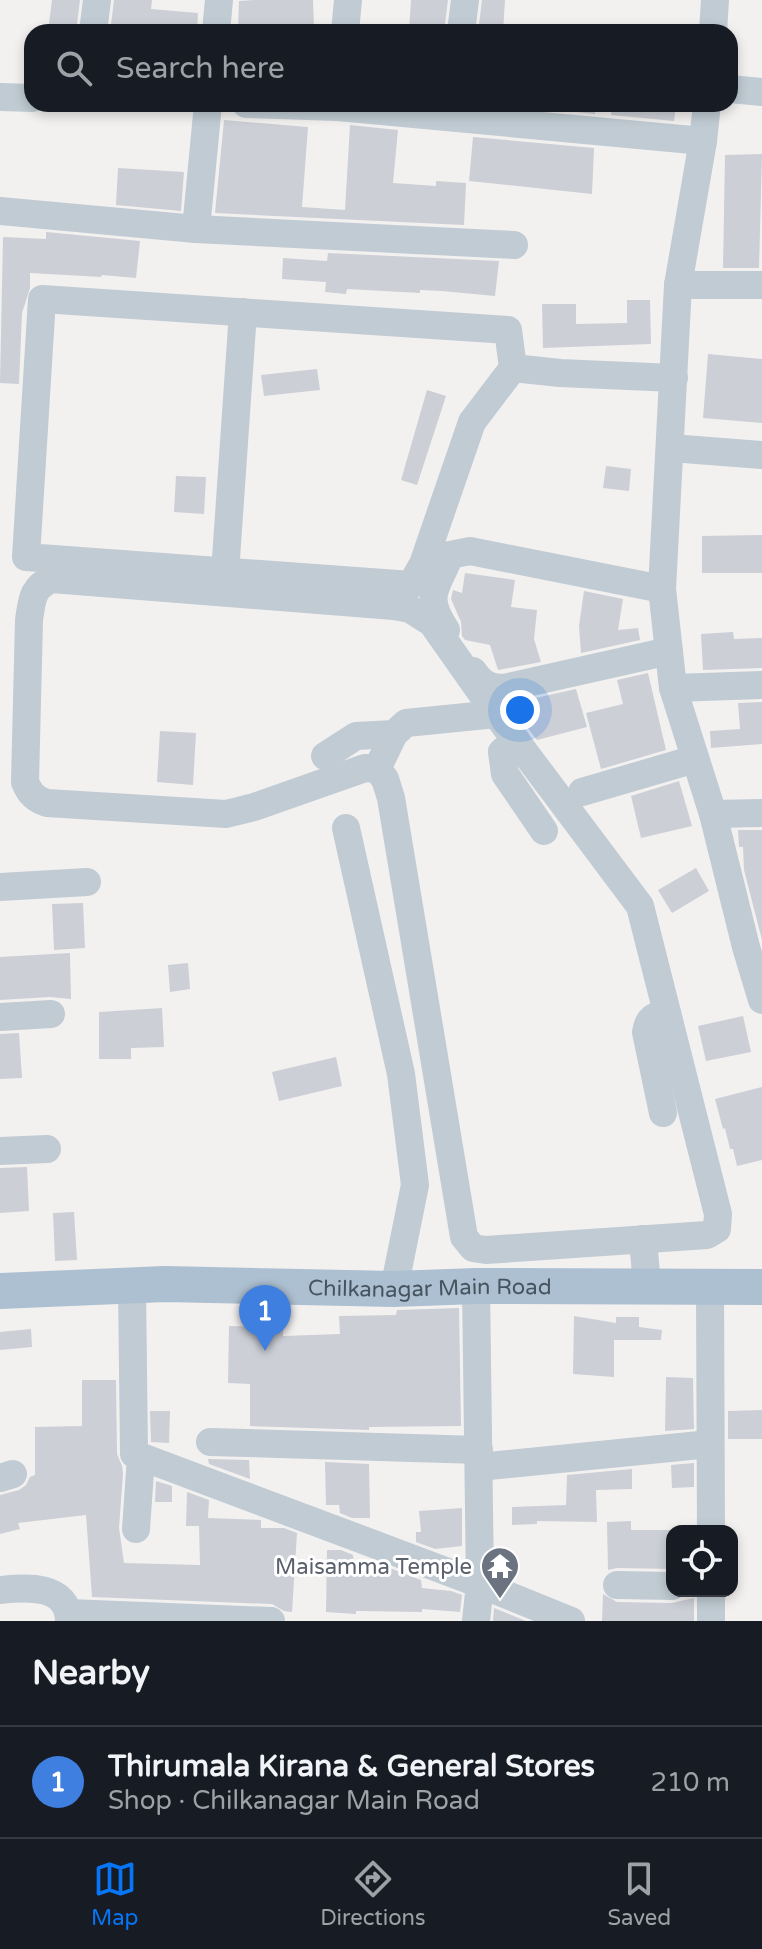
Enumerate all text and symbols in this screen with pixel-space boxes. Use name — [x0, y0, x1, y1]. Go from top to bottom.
search box — [24, 24, 738, 112]
icon: search — [52, 46, 96, 90]
text: Search here — [116, 50, 285, 87]
your location — [500, 690, 540, 730]
street label: Chilkanagar Main Road — [308, 1274, 552, 1303]
pin: 1 — [239, 1285, 291, 1351]
map controls — [666, 1525, 738, 1597]
button: locate — [666, 1525, 738, 1597]
temple icon: Maisamma Temple — [479, 1545, 521, 1600]
place label: Maisamma Temple — [275, 1554, 472, 1580]
text: Nearby — [32, 1653, 150, 1694]
text: Thirumala Kirana & General Stores — [108, 1748, 595, 1785]
text: 1 — [50, 1767, 66, 1798]
text: 210 m — [650, 1767, 730, 1798]
text: Shop · Chilkanagar Main Road — [108, 1785, 480, 1816]
tab: Map — [91, 1857, 138, 1931]
tab: Directions — [320, 1857, 426, 1931]
tab: Saved — [607, 1857, 671, 1931]

